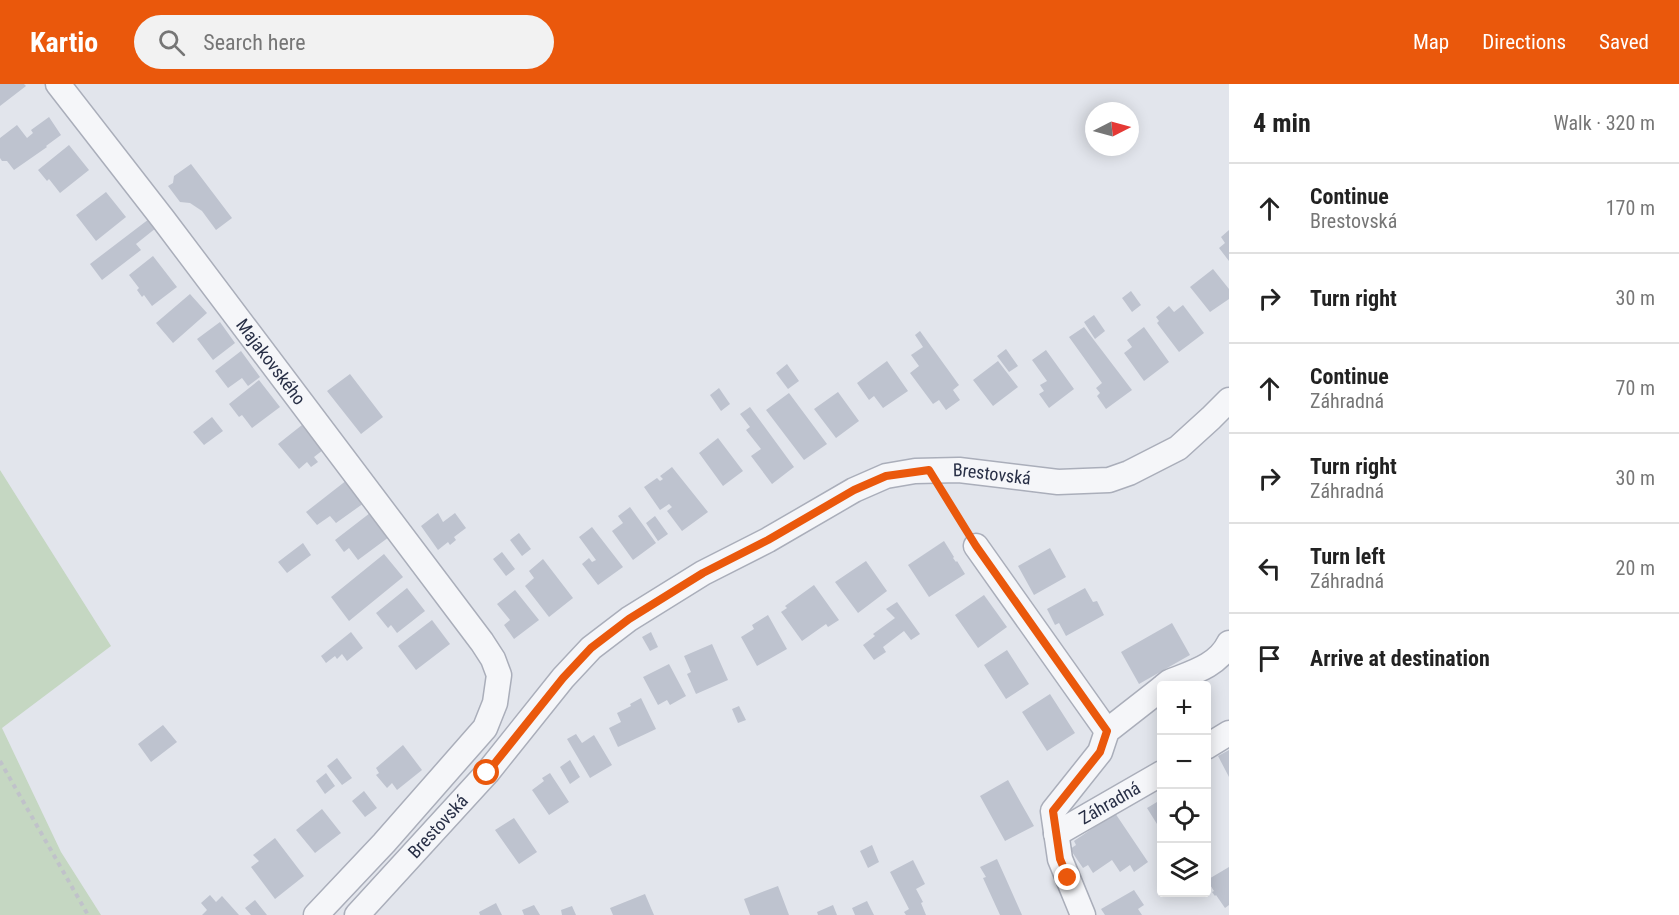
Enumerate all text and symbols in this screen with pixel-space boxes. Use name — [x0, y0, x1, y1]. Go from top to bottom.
search box — [134, 15, 554, 69]
text: Kartio — [30, 26, 98, 59]
icon: search — [155, 26, 188, 59]
text: Search here — [203, 30, 306, 55]
text: Map — [1413, 30, 1449, 54]
text: Directions — [1482, 30, 1566, 54]
text: Saved — [1599, 30, 1649, 54]
north arrow — [1085, 102, 1139, 156]
text: 4 min — [1253, 108, 1311, 138]
text: Walk · 320 m — [1554, 111, 1655, 135]
text: Continue — [1310, 184, 1389, 209]
icon: ahead — [1253, 192, 1286, 225]
text: 170 m — [1606, 196, 1655, 220]
text: Brestovská — [1310, 209, 1397, 233]
icon: right — [1253, 282, 1286, 315]
text: Turn right — [1310, 286, 1397, 311]
text: 30 m — [1616, 286, 1655, 310]
street label: Majakovského — [232, 315, 310, 409]
text: Continue — [1310, 364, 1389, 389]
icon: ahead — [1253, 372, 1286, 405]
text: 70 m — [1616, 376, 1655, 400]
text: Záhradná — [1310, 389, 1384, 413]
text: Turn right — [1310, 454, 1397, 479]
street label: Brestovská — [953, 459, 1032, 489]
icon: right — [1253, 462, 1286, 495]
text: 30 m — [1616, 466, 1655, 490]
text: Záhradná — [1310, 479, 1384, 503]
text: Turn left — [1310, 544, 1385, 569]
icon: left — [1253, 552, 1286, 585]
text: 20 m — [1616, 556, 1655, 580]
text: Záhradná — [1310, 569, 1384, 593]
icon: arrive — [1253, 642, 1286, 675]
text: Arrive at destination — [1310, 646, 1490, 671]
map controls — [1157, 681, 1211, 897]
button: + — [1157, 681, 1211, 735]
button: − — [1157, 735, 1211, 789]
route start — [473, 759, 499, 785]
street label: Záhradná — [1075, 777, 1144, 828]
button: locate — [1157, 789, 1211, 843]
street label: Brestovská — [403, 790, 472, 862]
button: layers — [1157, 843, 1211, 897]
route end — [1054, 864, 1080, 890]

